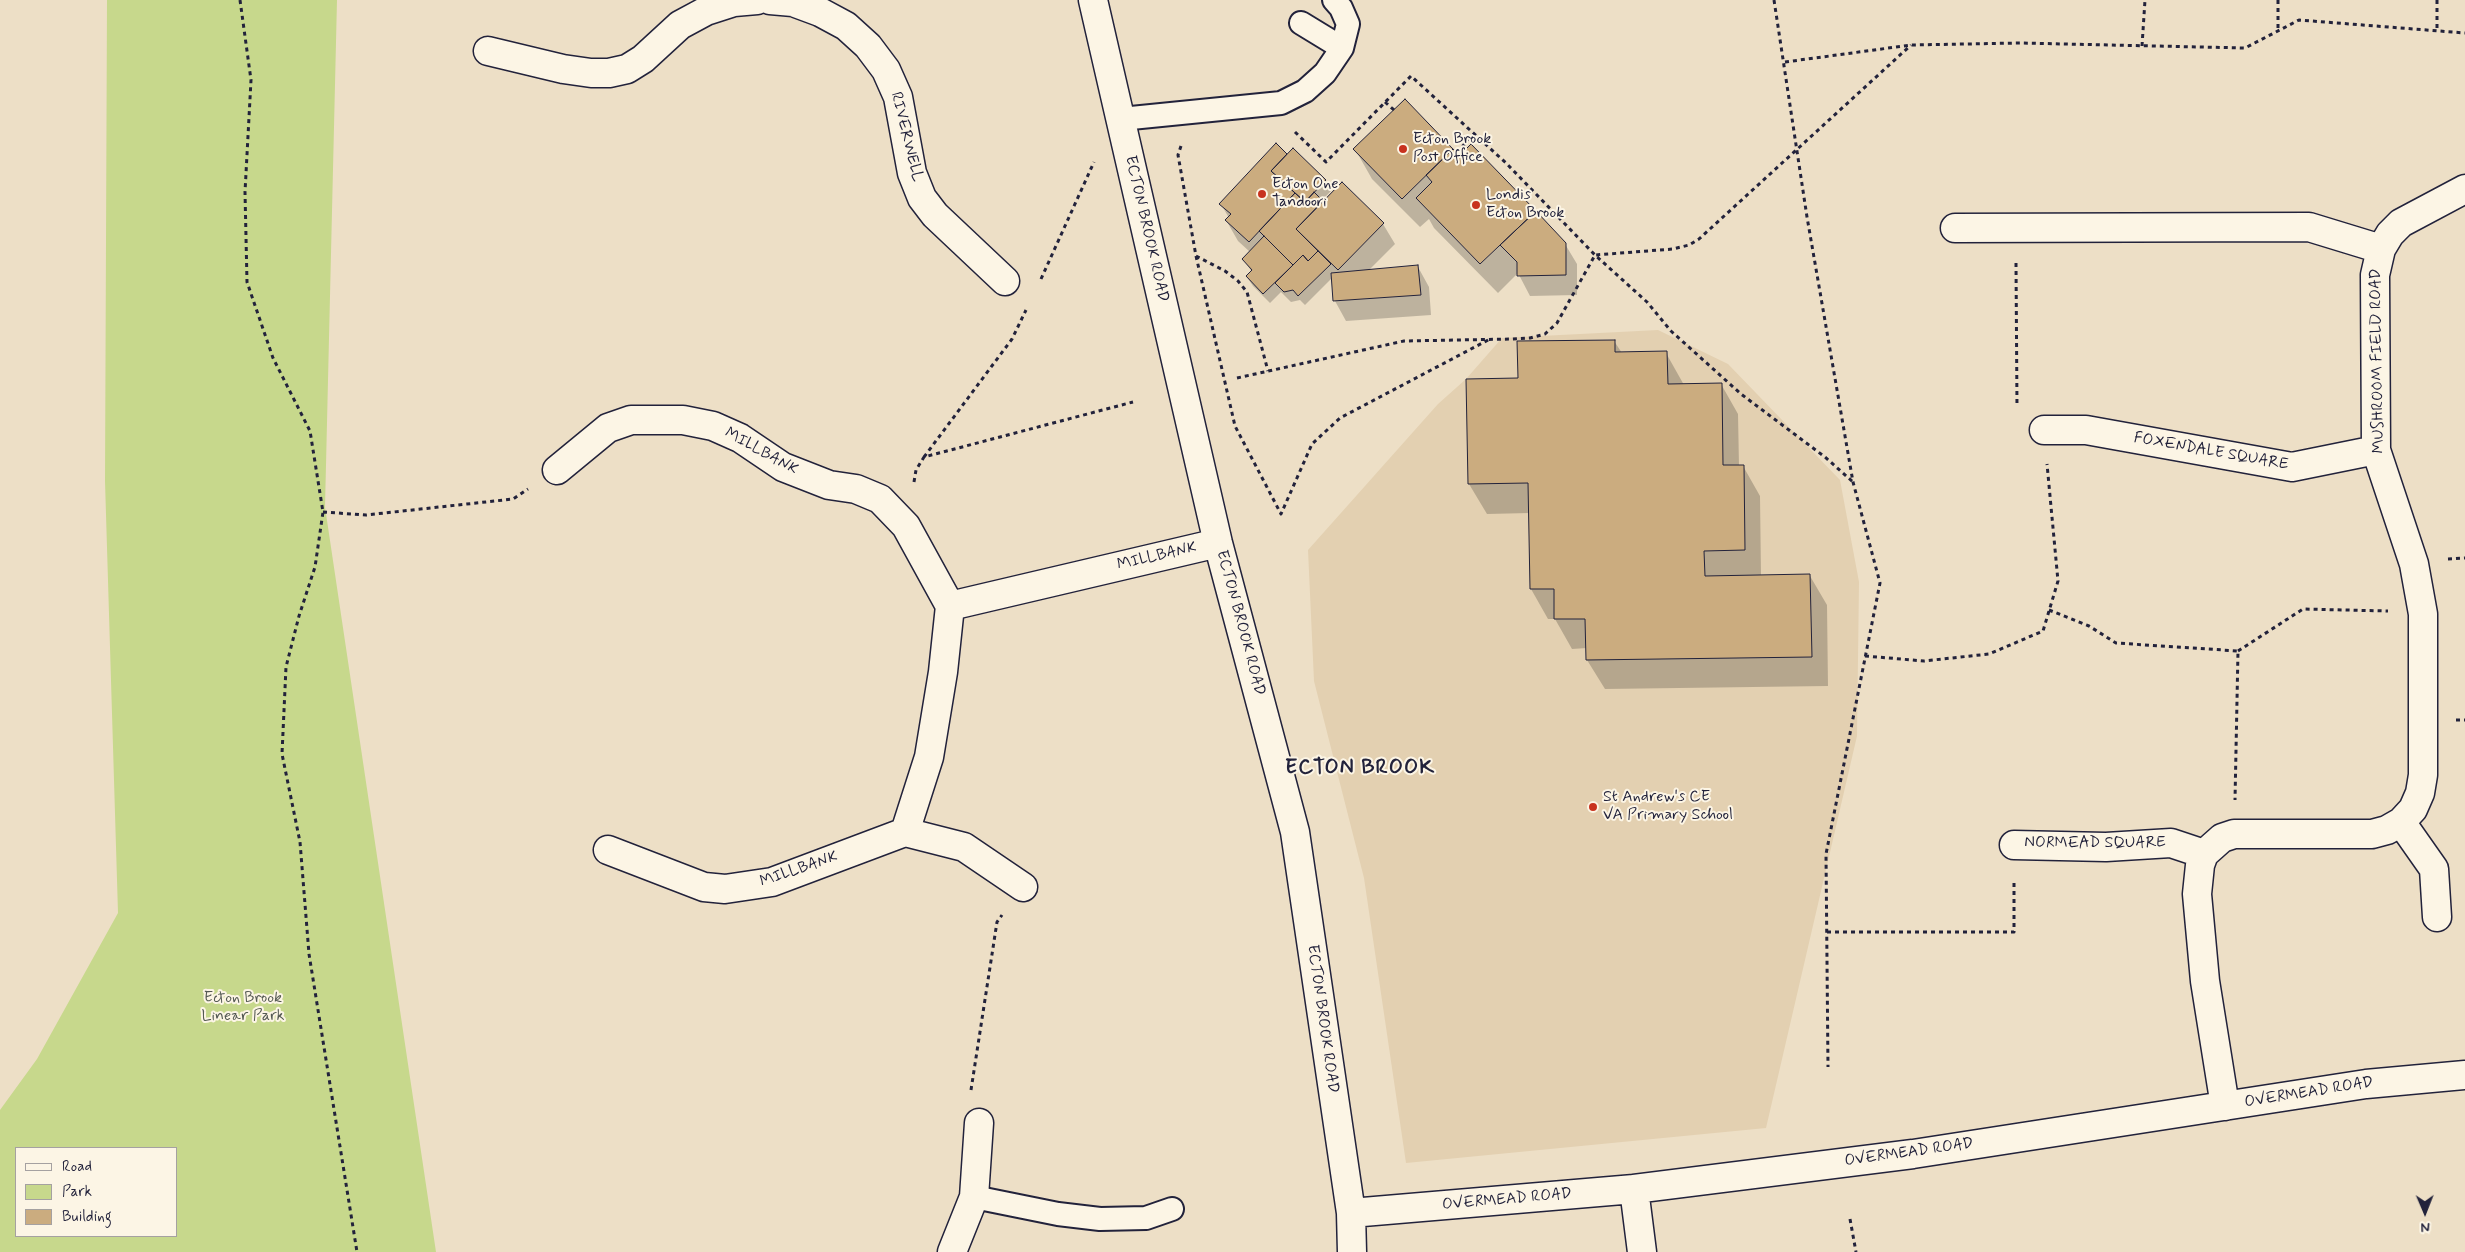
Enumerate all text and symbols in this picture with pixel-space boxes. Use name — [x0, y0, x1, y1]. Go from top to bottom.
street label: RIVERWELL — [886, 90, 926, 184]
place label: Ecton Brook Post Office — [1413, 130, 1491, 168]
marker: Ecton Brook Post Office — [1397, 143, 1409, 155]
street label: ECTON BROOK ROAD — [1120, 154, 1172, 304]
place label: Ecton One Tandoori — [1272, 175, 1339, 213]
place label: Londis Ecton Brook — [1486, 186, 1564, 224]
marker: Ecton One Tandoori — [1256, 188, 1268, 200]
marker: Londis Ecton Brook — [1470, 199, 1482, 211]
street label: MUSHROOM FIELD ROAD — [2367, 268, 2389, 454]
street label: MILLBANK — [721, 424, 801, 480]
street label: FOXENDALE SQUARE — [2132, 429, 2290, 475]
street label: MILLBANK — [1115, 539, 1199, 575]
street label: ECTON BROOK ROAD — [1211, 548, 1269, 698]
district label: ECTON BROOK — [1284, 756, 1436, 782]
place label: St Andrew's CE VA Primary School — [1603, 788, 1733, 826]
marker: St Andrew's CE VA Primary School — [1587, 801, 1599, 813]
street label: NORMEAD SQUARE — [2024, 834, 2166, 854]
street label: MILLBANK — [758, 848, 840, 892]
street label: ECTON BROOK ROAD — [1302, 943, 1342, 1095]
park label: Ecton Brook Linear Park — [202, 989, 284, 1027]
street label: OVERMEAD ROAD — [2243, 1073, 2375, 1113]
street label: OVERMEAD ROAD — [1843, 1134, 1975, 1172]
legend — [15, 1147, 178, 1237]
text: Road — [62, 1157, 92, 1177]
text: Park — [62, 1182, 92, 1202]
street label: OVERMEAD ROAD — [1441, 1185, 1573, 1215]
north arrow — [2400, 1187, 2450, 1237]
text: Building — [62, 1207, 112, 1227]
text: N — [2420, 1218, 2430, 1236]

